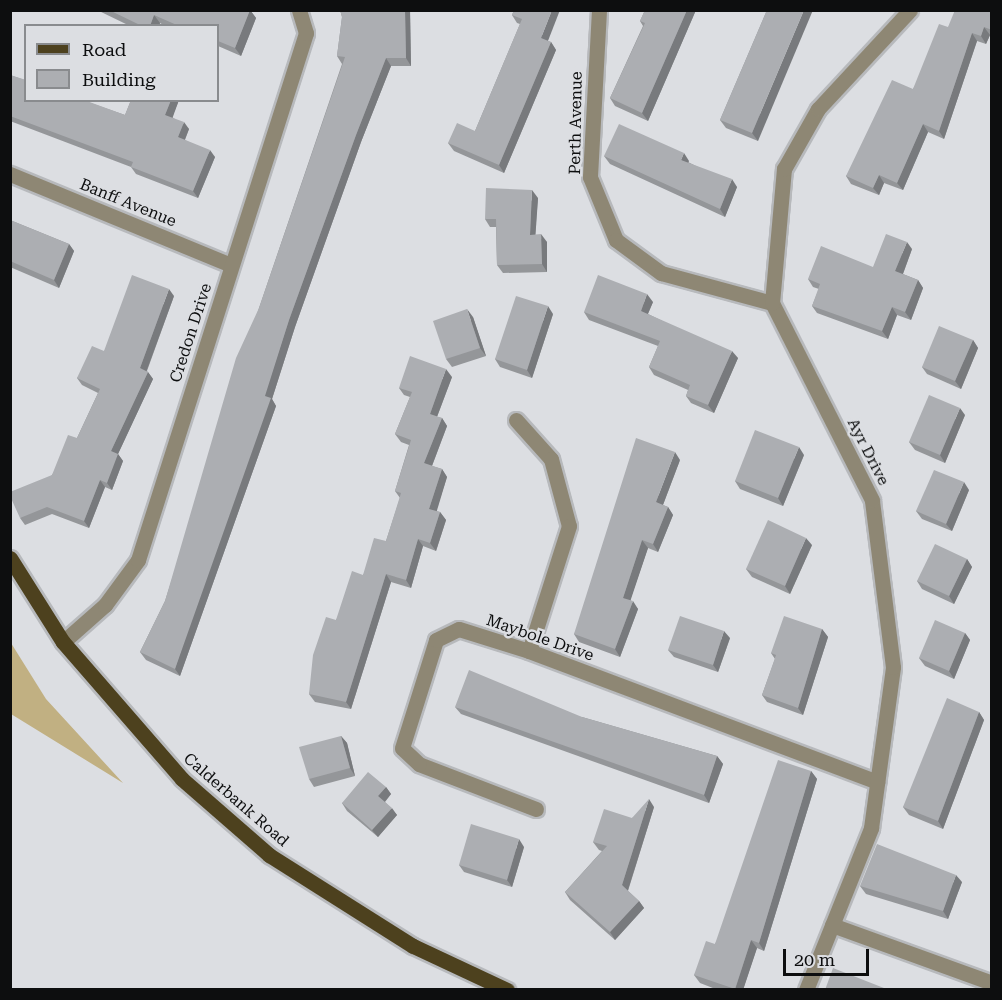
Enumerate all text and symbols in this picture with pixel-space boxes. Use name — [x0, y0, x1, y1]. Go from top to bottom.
legend — [24, 24, 219, 102]
text: Road — [82, 39, 126, 60]
text: Building — [82, 69, 156, 90]
street label: Perth Avenue — [566, 71, 586, 175]
street label: Banff Avenue — [77, 175, 179, 231]
street label: Credon Drive — [166, 281, 216, 385]
street label: Ayr Drive — [843, 415, 893, 489]
street label: Maybole Drive — [484, 611, 596, 665]
street label: Calderbank Road — [179, 749, 293, 851]
scale bar — [786, 937, 872, 975]
text: 20 m — [794, 949, 835, 970]

